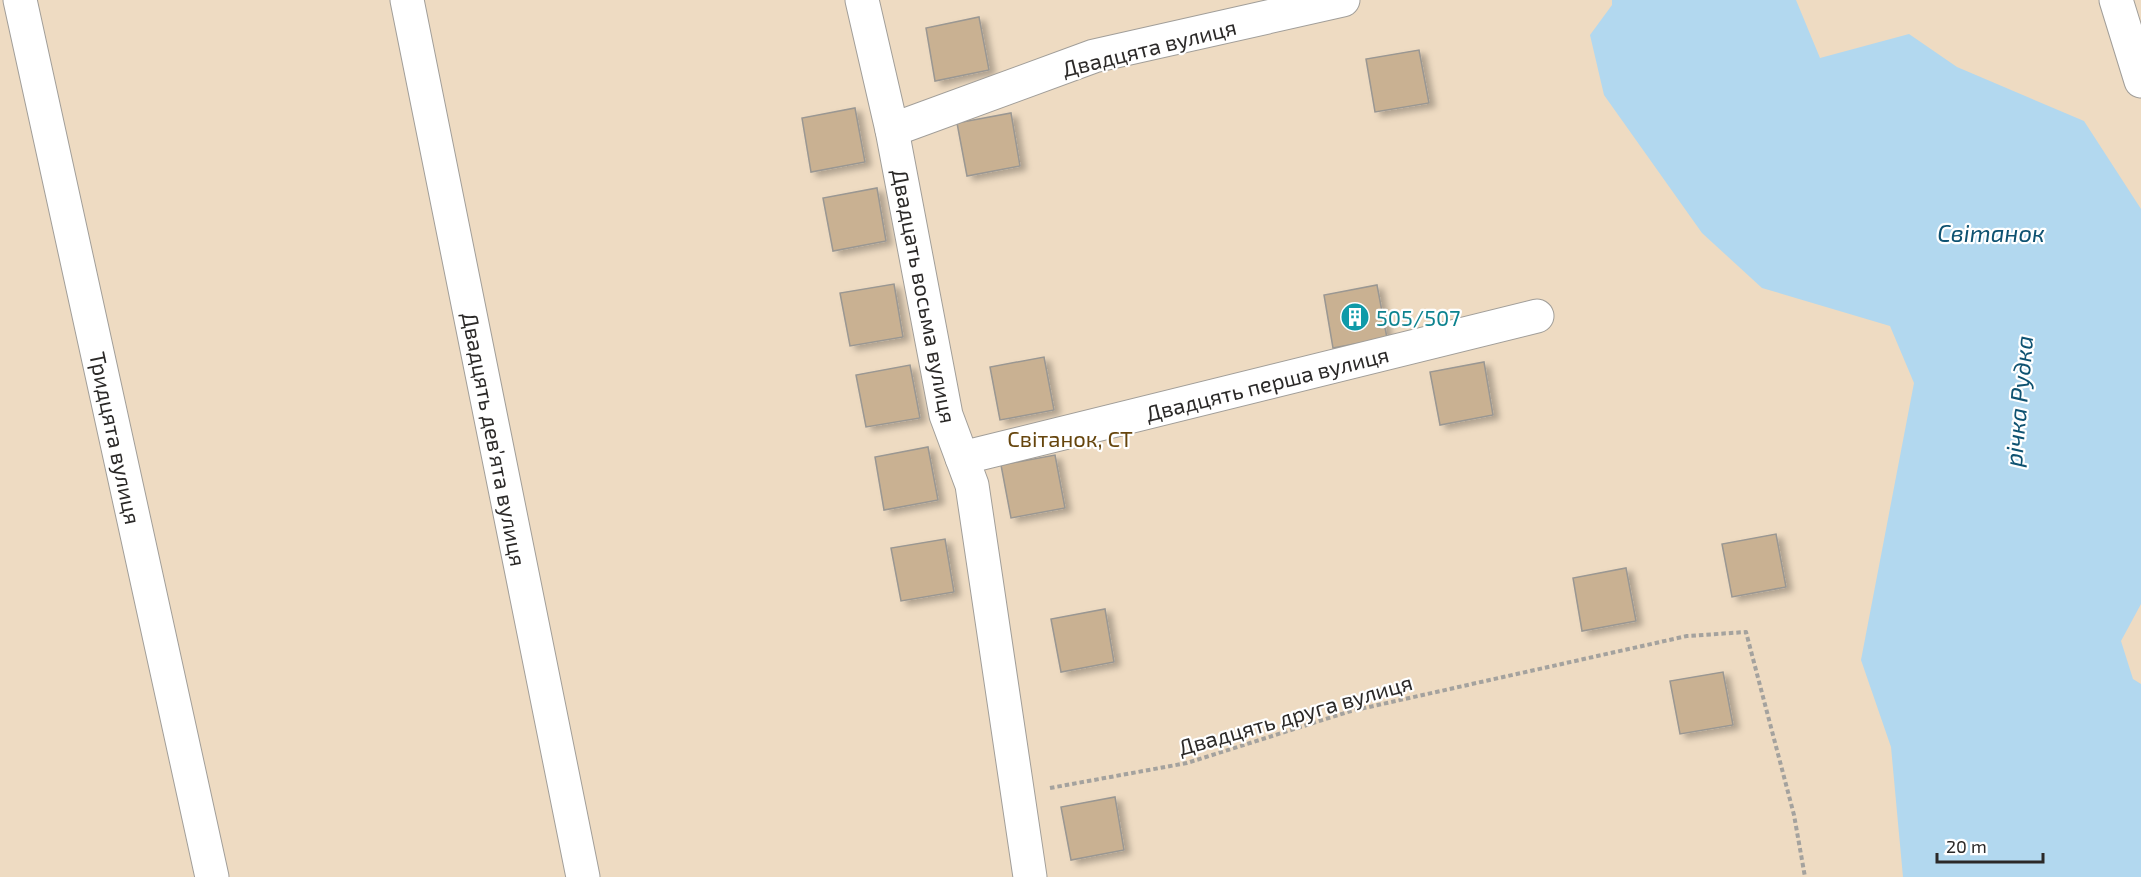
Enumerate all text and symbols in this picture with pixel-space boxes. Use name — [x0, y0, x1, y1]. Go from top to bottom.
street label: Двадцята вулиця — [1059, 13, 1239, 82]
street label: Двадцать восьма вулиця — [887, 167, 962, 426]
water label: Світанок — [1937, 218, 2045, 247]
building icon: 505/507 — [1339, 301, 1371, 333]
place label: 505/507 — [1376, 304, 1461, 330]
street label: Двадцять дев’ята вулиця — [457, 310, 532, 568]
water label: річка Рудка — [1998, 334, 2038, 468]
street label: Двадцять перша вулиця — [1143, 340, 1392, 427]
street label: Тридцята вулиця — [84, 349, 147, 527]
park label: Світанок, СТ — [1007, 425, 1133, 451]
street label: Двадцять друга вулиця — [1175, 668, 1415, 761]
scale bar — [1937, 826, 2044, 864]
text: 20 m — [1946, 835, 1987, 857]

